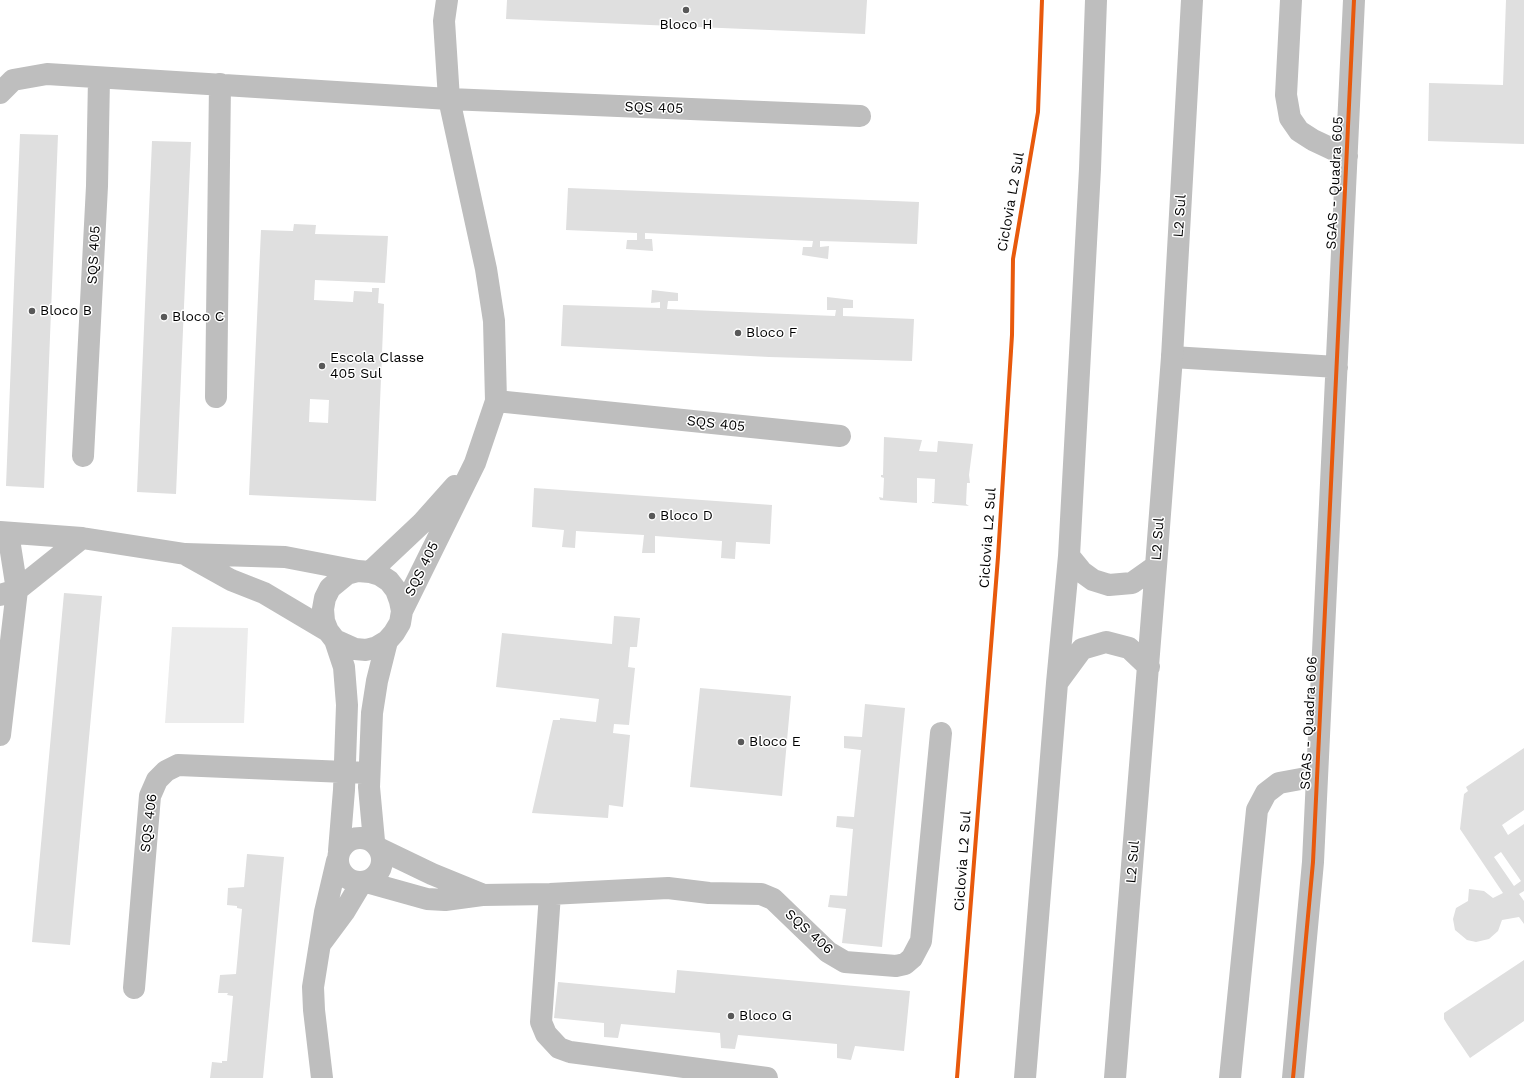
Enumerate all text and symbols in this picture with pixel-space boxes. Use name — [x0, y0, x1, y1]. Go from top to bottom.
marker: Bloco H — [681, 5, 691, 15]
place label: Bloco H — [659, 17, 713, 33]
street label: SQS 405 — [624, 99, 684, 117]
street label: SGAS - Quadra 605 — [1323, 116, 1347, 250]
street label: Ciclovia L2 Sul — [994, 151, 1028, 253]
street label: L2 Sul — [1170, 194, 1190, 238]
street label: SQS 405 — [84, 225, 104, 285]
place label: Bloco B — [40, 303, 92, 319]
marker: Bloco B — [27, 306, 37, 316]
place label: Bloco C — [172, 309, 224, 325]
marker: Bloco C — [159, 312, 169, 322]
place label: Bloco F — [746, 325, 797, 341]
marker: Bloco F — [733, 328, 743, 338]
place label: Escola Classe 405 Sul — [330, 350, 424, 382]
marker: Escola Classe 405 Sul — [317, 361, 327, 371]
street label: SQS 405 — [686, 413, 746, 435]
street label: Ciclovia L2 Sul — [976, 487, 1000, 589]
place label: Bloco D — [660, 508, 713, 524]
marker: Bloco D — [647, 511, 657, 521]
street label: L2 Sul — [1148, 517, 1168, 561]
street label: SQS 405 — [402, 539, 442, 599]
street label: SGAS - Quadra 606 — [1297, 656, 1321, 790]
place label: Bloco E — [749, 734, 801, 750]
marker: Bloco E — [736, 737, 746, 747]
street label: SQS 406 — [137, 793, 161, 853]
street label: Ciclovia L2 Sul — [951, 810, 975, 912]
street label: L2 Sul — [1123, 840, 1143, 884]
street label: SQS 406 — [781, 906, 837, 958]
place label: Bloco G — [739, 1008, 792, 1024]
marker: Bloco G — [726, 1011, 736, 1021]

